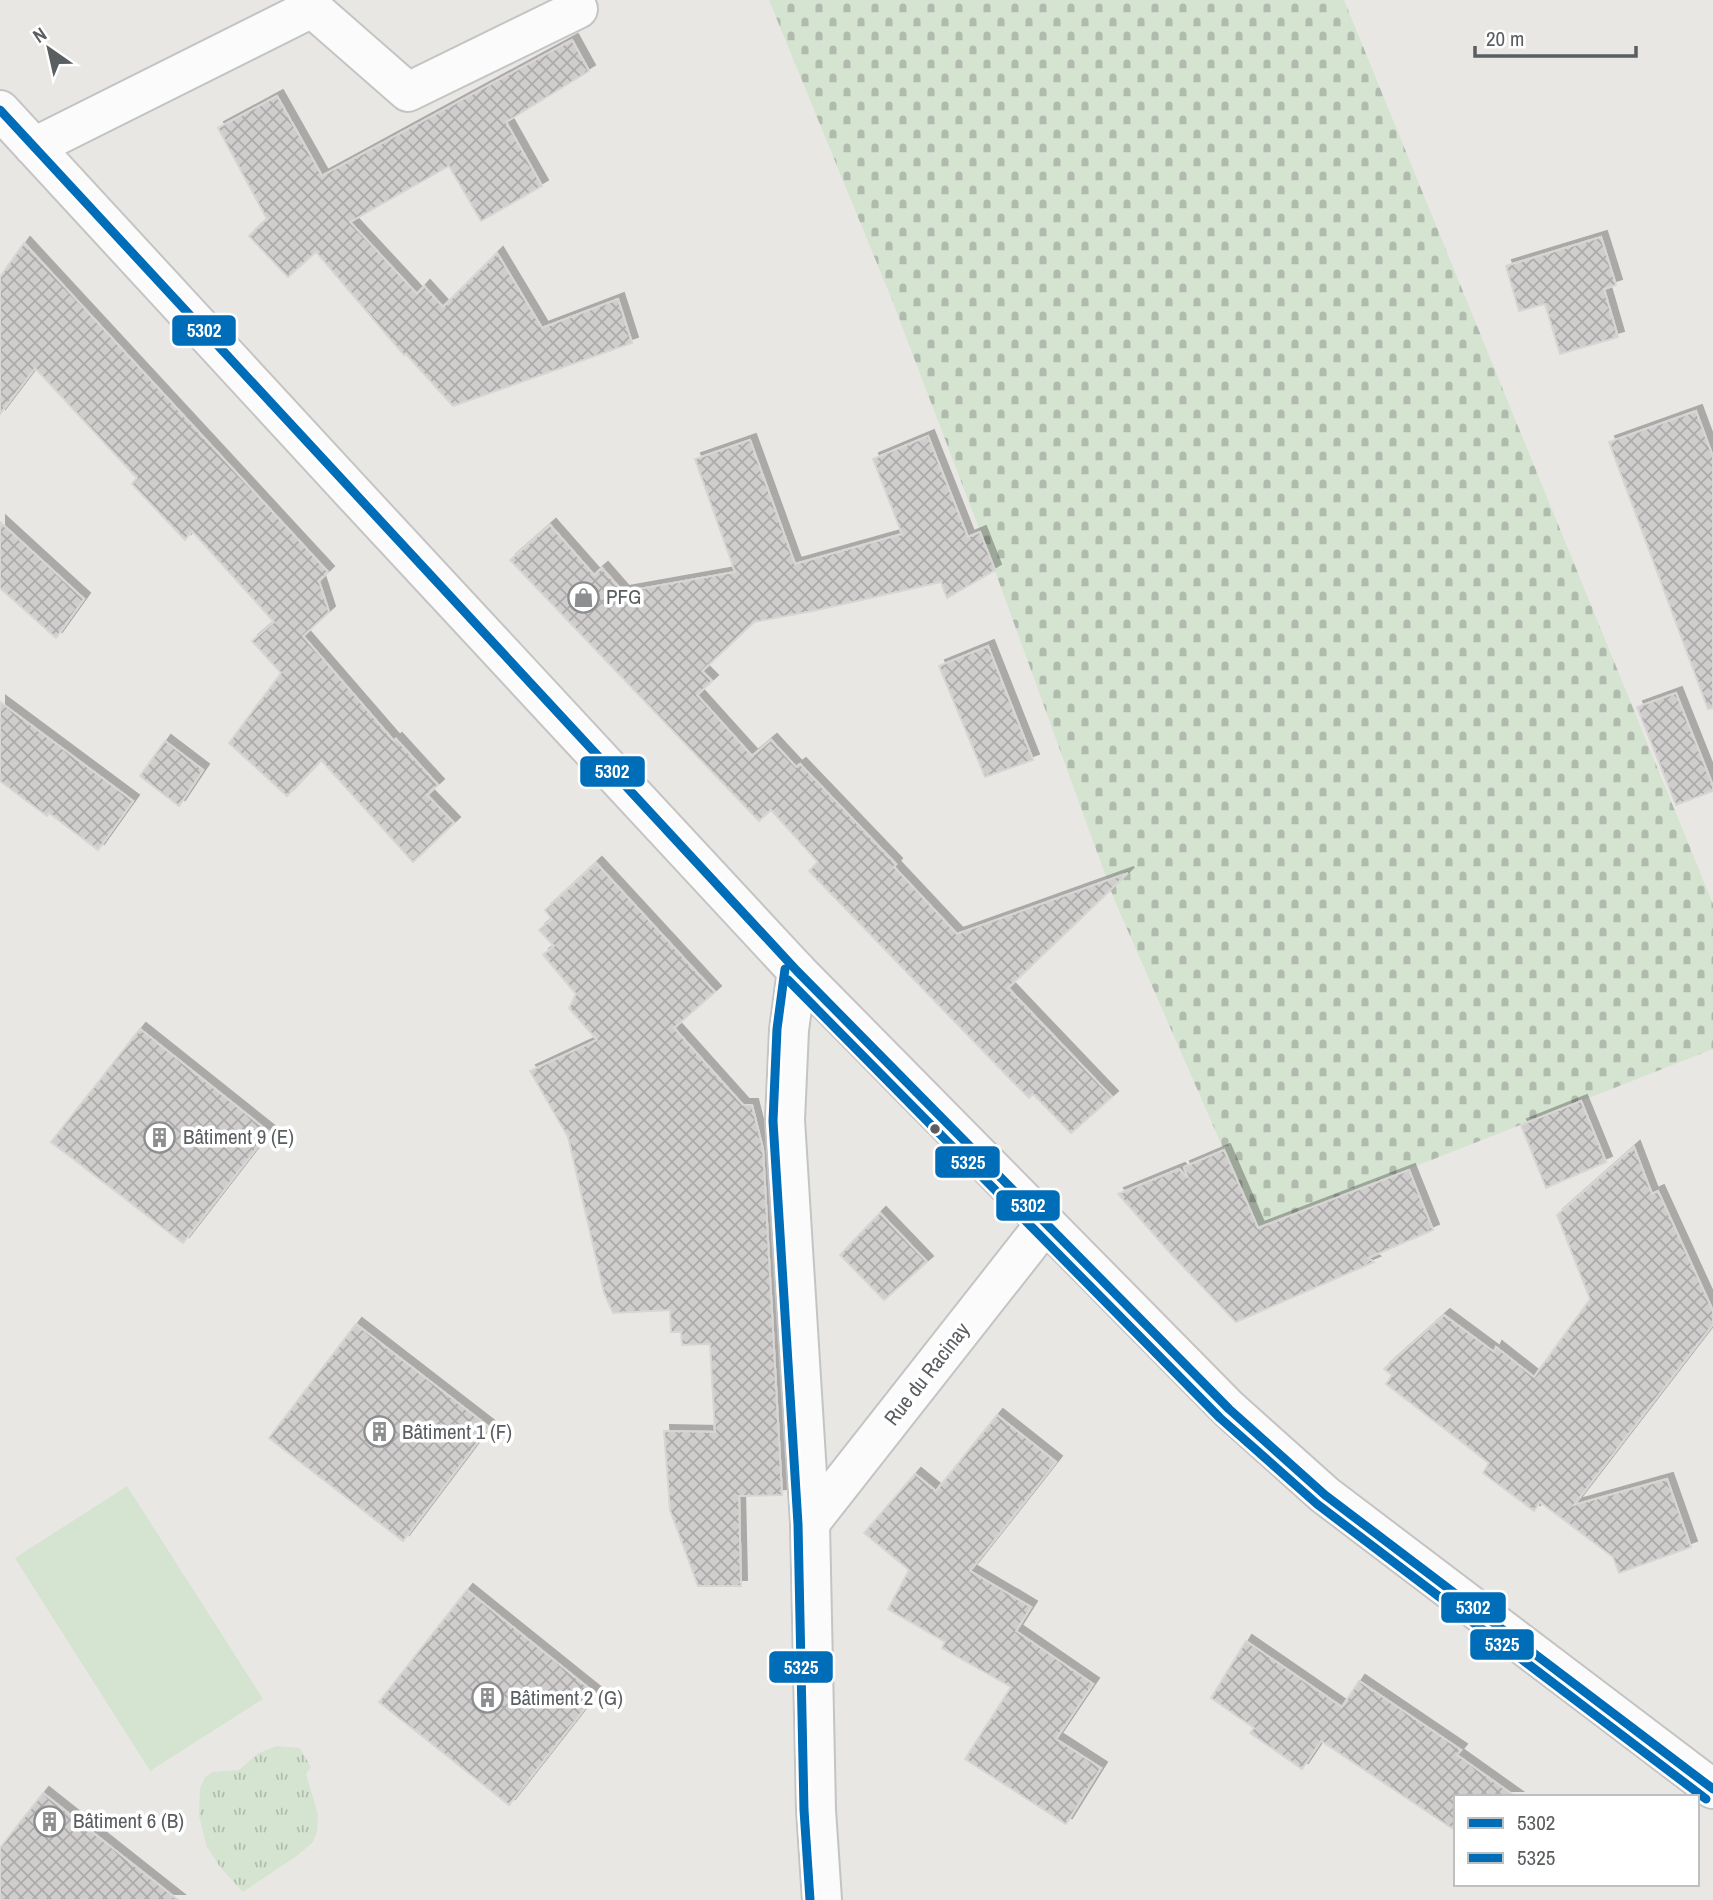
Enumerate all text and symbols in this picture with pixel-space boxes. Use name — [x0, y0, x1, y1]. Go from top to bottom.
north arrow — [14, 14, 84, 84]
scale bar — [1475, 14, 1636, 58]
text: N — [28, 21, 51, 49]
text: 20 m — [1486, 24, 1524, 53]
line badge: 5302 — [171, 314, 237, 347]
text: 5302 — [187, 317, 222, 343]
shop icon: PFG — [566, 580, 600, 614]
place label: PFG — [606, 582, 641, 611]
line badge: 5302 — [579, 755, 646, 788]
text: 5302 — [595, 758, 630, 784]
building icon: Bâtiment 9 (E) — [143, 1120, 177, 1154]
place label: Bâtiment 9 (E) — [183, 1122, 294, 1151]
unlabelled marker — [928, 1122, 942, 1136]
line badge: 5325 — [934, 1145, 1001, 1179]
text: 5325 — [951, 1149, 986, 1175]
line badge: 5302 — [995, 1189, 1061, 1222]
text: 5302 — [1011, 1192, 1046, 1218]
street label: Rue du Racinay — [877, 1316, 976, 1431]
building icon: Bâtiment 1 (F) — [362, 1415, 396, 1449]
place label: Bâtiment 1 (F) — [402, 1417, 512, 1446]
line badge: 5302 — [1440, 1591, 1507, 1624]
text: 5302 — [1456, 1594, 1491, 1620]
line badge: 5325 — [1469, 1628, 1535, 1661]
text: 5325 — [1485, 1631, 1520, 1657]
line badge: 5325 — [768, 1650, 834, 1684]
text: 5325 — [784, 1654, 819, 1680]
building icon: Bâtiment 2 (G) — [470, 1681, 504, 1715]
place label: Bâtiment 2 (G) — [510, 1683, 623, 1712]
legend — [1454, 1795, 1699, 1886]
building icon: Bâtiment 6 (B) — [33, 1804, 67, 1838]
place label: Bâtiment 6 (B) — [73, 1806, 184, 1835]
text: 5302 — [1517, 1808, 1555, 1837]
text: 5325 — [1517, 1843, 1555, 1872]

